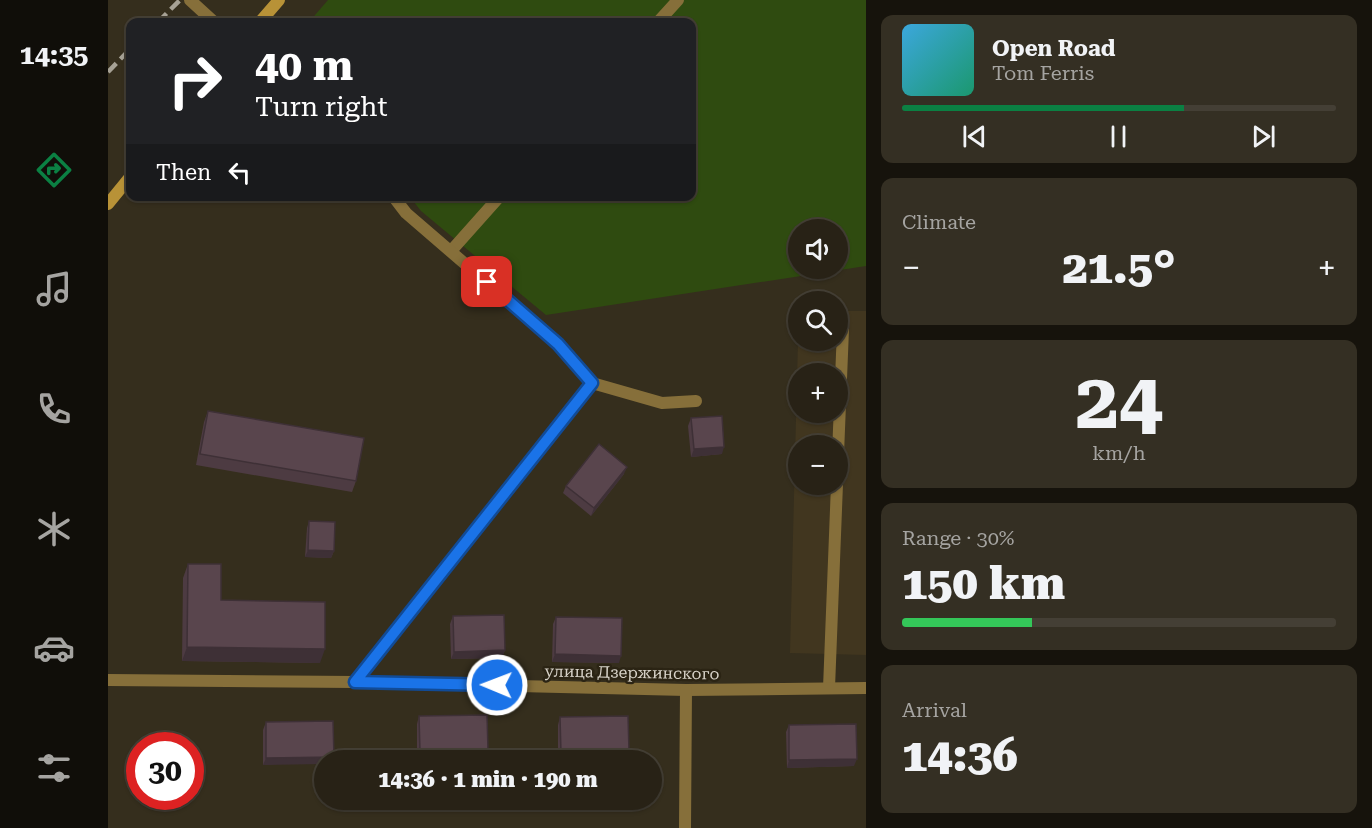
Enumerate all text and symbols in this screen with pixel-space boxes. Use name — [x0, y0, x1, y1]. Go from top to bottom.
text: Open Road — [992, 36, 1115, 61]
text: 14:35 — [20, 39, 88, 71]
text: 40 m — [255, 41, 353, 90]
icon: right — [156, 42, 234, 120]
text: Tom Ferris — [992, 61, 1094, 85]
text: Turn right — [255, 91, 388, 123]
icon: previous — [958, 120, 991, 153]
icon: pause — [1102, 120, 1135, 153]
icon: next — [1247, 120, 1280, 153]
icon: directions — [33, 149, 75, 191]
icon: left — [223, 156, 256, 189]
text: Then — [156, 160, 211, 185]
text: Climate — [902, 210, 976, 234]
map controls — [788, 219, 848, 495]
button: sound — [788, 219, 848, 279]
text: 21.5° — [1062, 241, 1176, 294]
text: − — [902, 248, 920, 287]
text: + — [1318, 248, 1336, 287]
pin — [461, 256, 512, 307]
icon: arrive — [470, 265, 503, 298]
icon: music — [33, 268, 75, 310]
button: search — [788, 291, 848, 351]
text: 24 — [1075, 356, 1163, 447]
button: + — [788, 363, 848, 423]
icon: phone — [33, 388, 75, 430]
button: − — [788, 435, 848, 495]
text: km/h — [1092, 441, 1146, 465]
icon: climate — [33, 508, 75, 550]
text: Range · 30% — [902, 526, 1014, 550]
text: 150 km — [902, 557, 1065, 610]
icon: car — [33, 627, 75, 669]
position arrow — [465, 653, 529, 717]
street label: улица Дзержинского — [544, 661, 720, 684]
text: Arrival — [902, 698, 967, 722]
text: 14:36 — [902, 729, 1018, 782]
speed limit sign: 30 — [126, 732, 204, 810]
icon: filters — [33, 747, 75, 789]
text: 14:36 · 1 min · 190 m — [378, 767, 598, 792]

